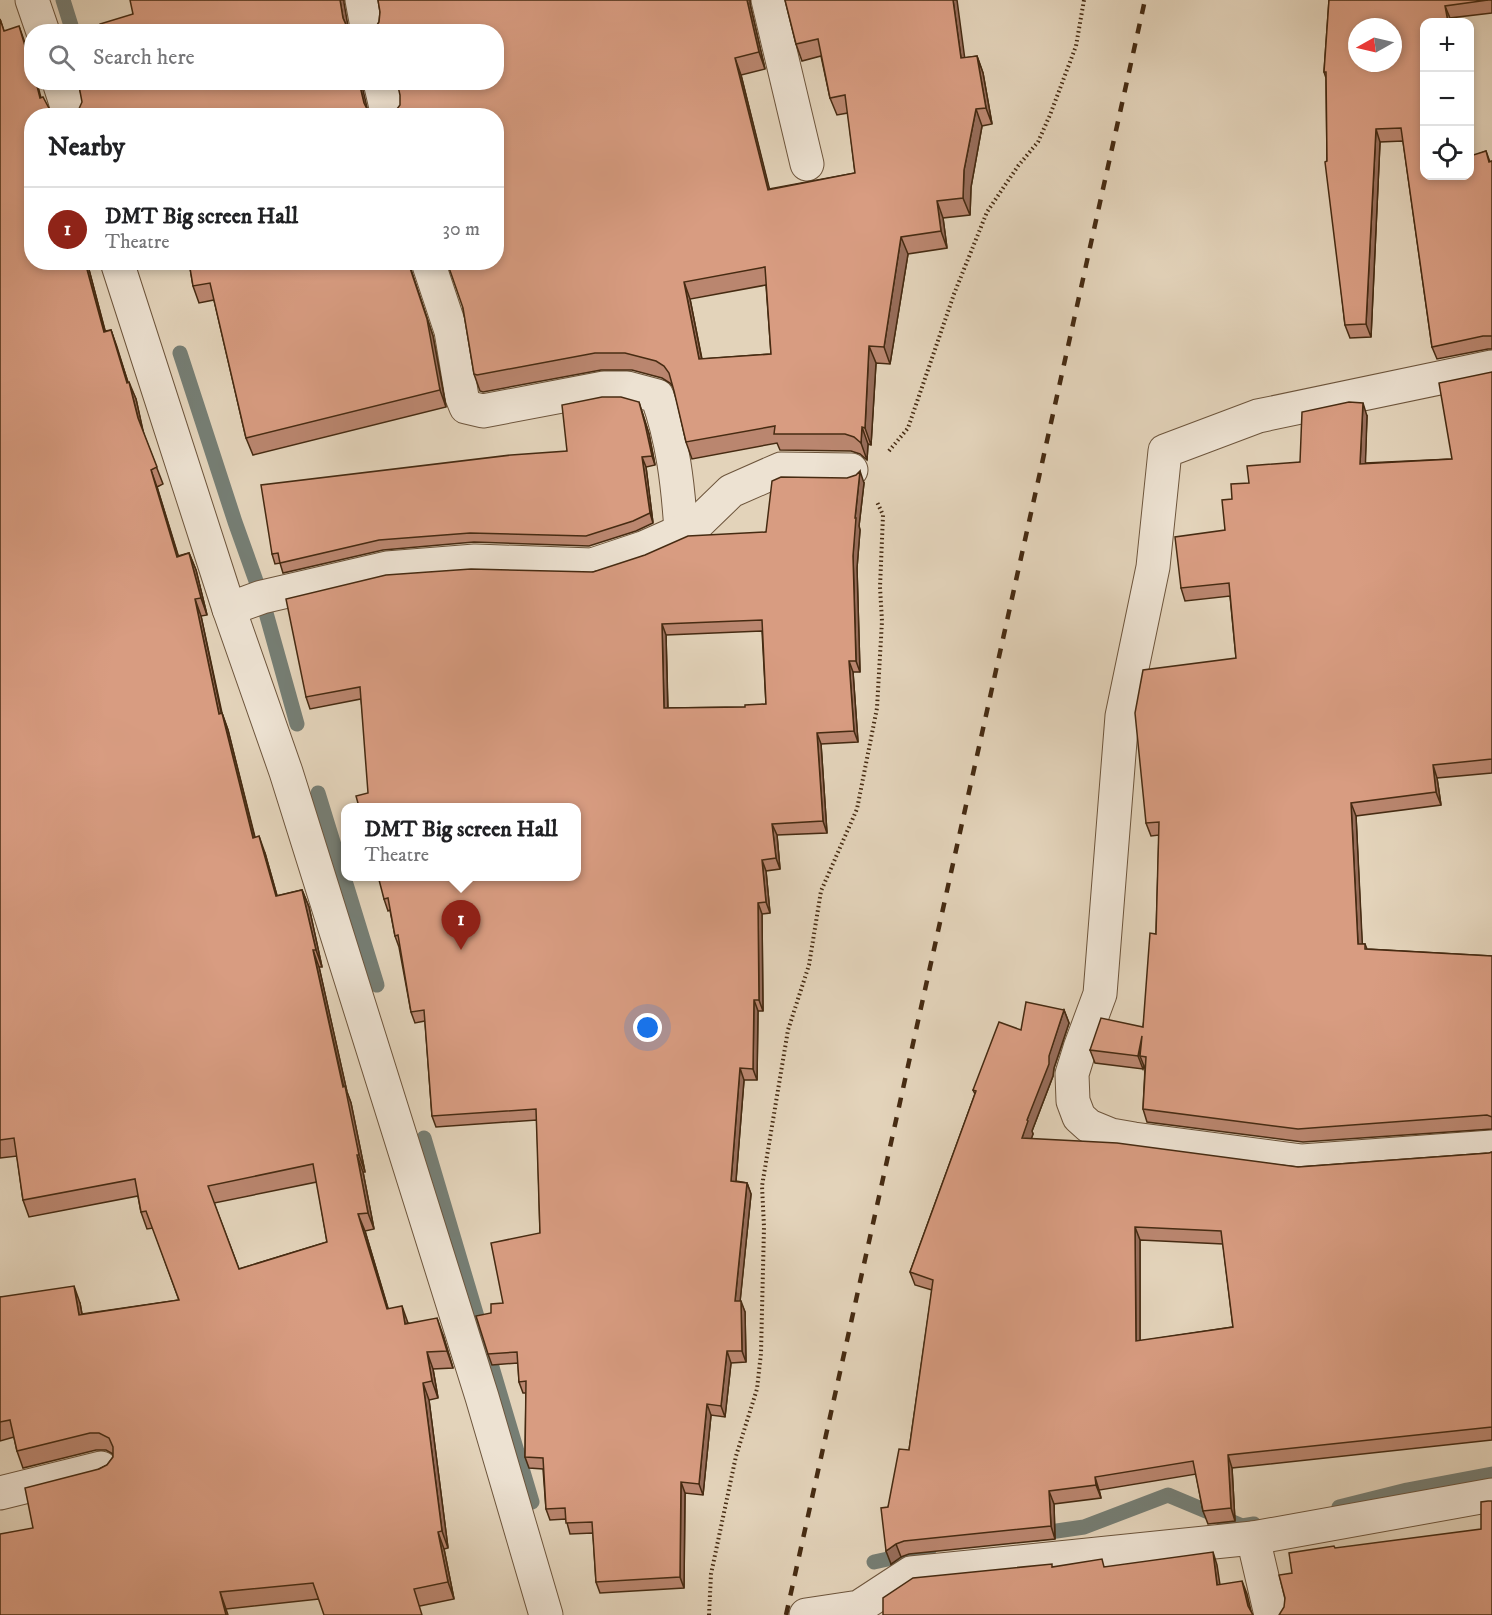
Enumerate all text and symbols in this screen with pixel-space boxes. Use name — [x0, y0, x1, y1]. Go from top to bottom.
north arrow — [1348, 18, 1402, 72]
map controls — [1420, 18, 1474, 180]
button: + — [1420, 18, 1474, 72]
search box — [24, 24, 504, 90]
icon: search — [45, 41, 78, 74]
text: Search here — [93, 44, 195, 71]
button: − — [1420, 72, 1474, 126]
button: locate — [1420, 126, 1474, 180]
text: Nearby — [48, 131, 125, 164]
text: DMT Big screen Hall — [105, 203, 298, 230]
text: 1 — [64, 217, 71, 242]
text: 30 m — [442, 217, 480, 242]
text: Theatre — [105, 230, 169, 255]
popup — [341, 803, 581, 881]
text: DMT Big screen Hall — [364, 816, 558, 843]
text: Theatre — [364, 843, 429, 868]
pin: 1 — [442, 900, 480, 950]
your location — [633, 1013, 662, 1042]

